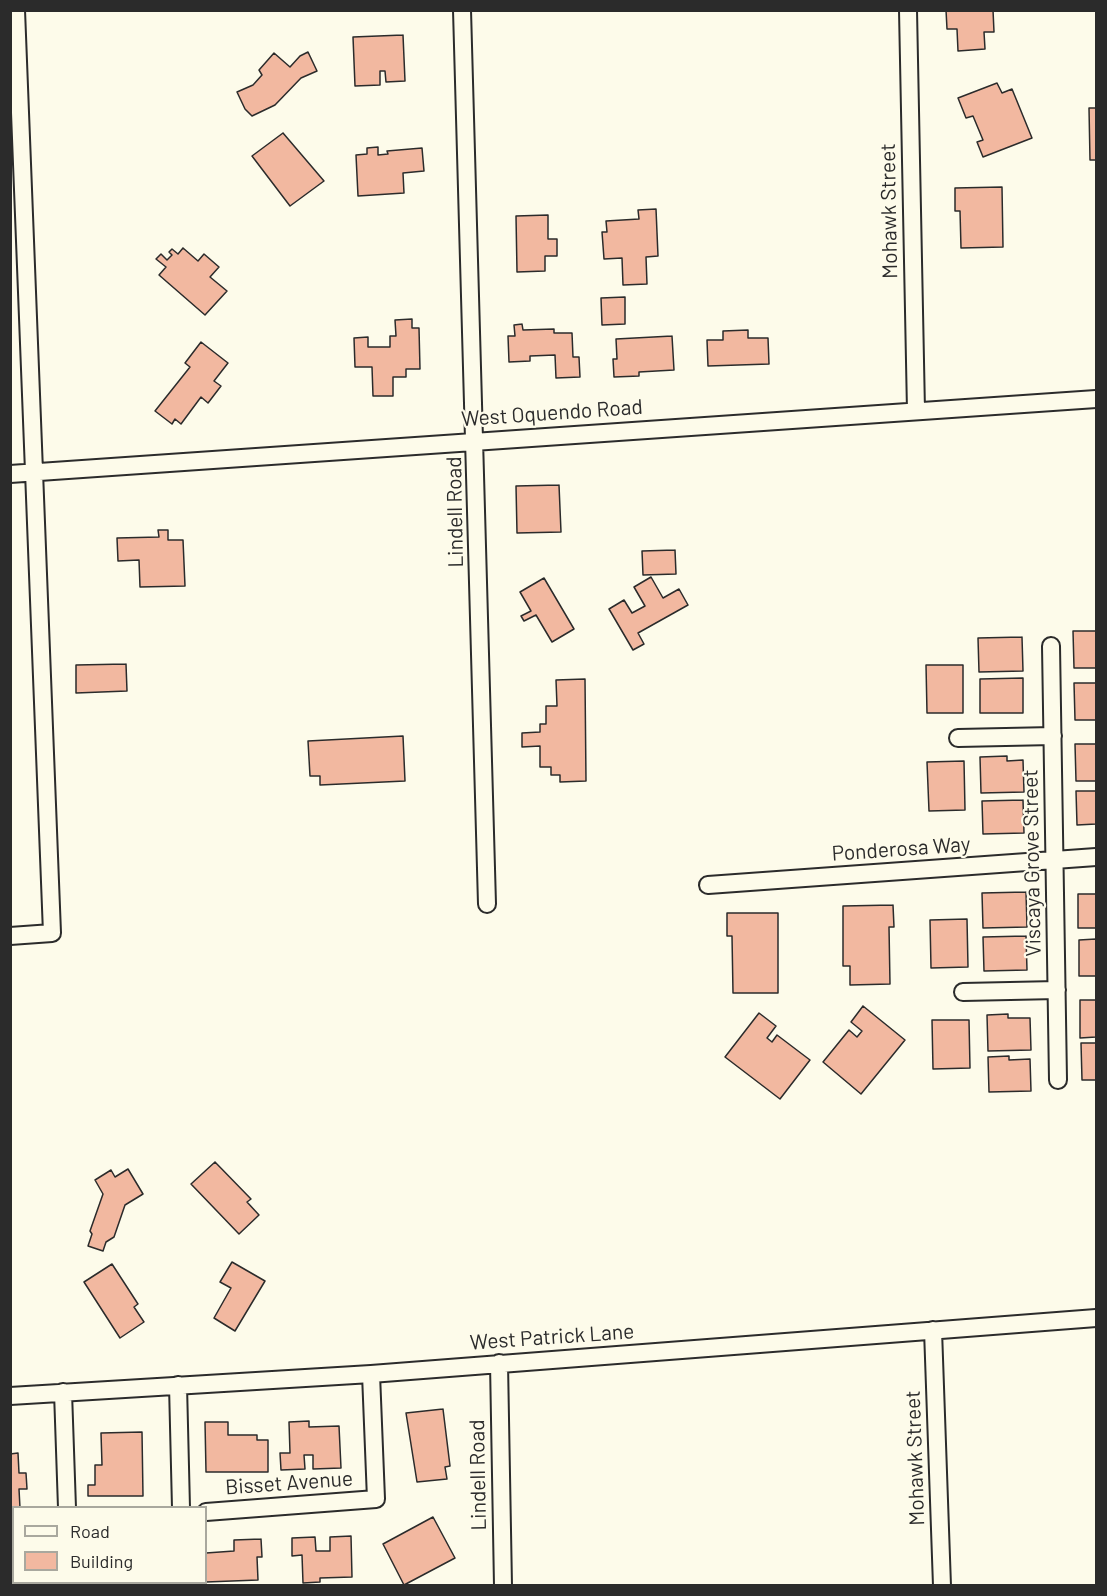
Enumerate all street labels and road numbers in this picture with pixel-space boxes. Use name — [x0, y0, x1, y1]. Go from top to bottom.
street label: Mohawk Street — [875, 143, 903, 279]
street label: West Oquendo Road — [460, 394, 644, 432]
street label: Lindell Road — [441, 456, 469, 568]
street label: Viscaya Grove Street — [1018, 769, 1046, 957]
street label: Ponderosa Way — [831, 832, 971, 866]
street label: West Patrick Lane — [469, 1319, 635, 1355]
street label: Mohawk Street — [900, 1390, 930, 1526]
street label: Lindell Road — [464, 1419, 492, 1531]
street label: Bisset Avenue — [224, 1466, 354, 1500]

